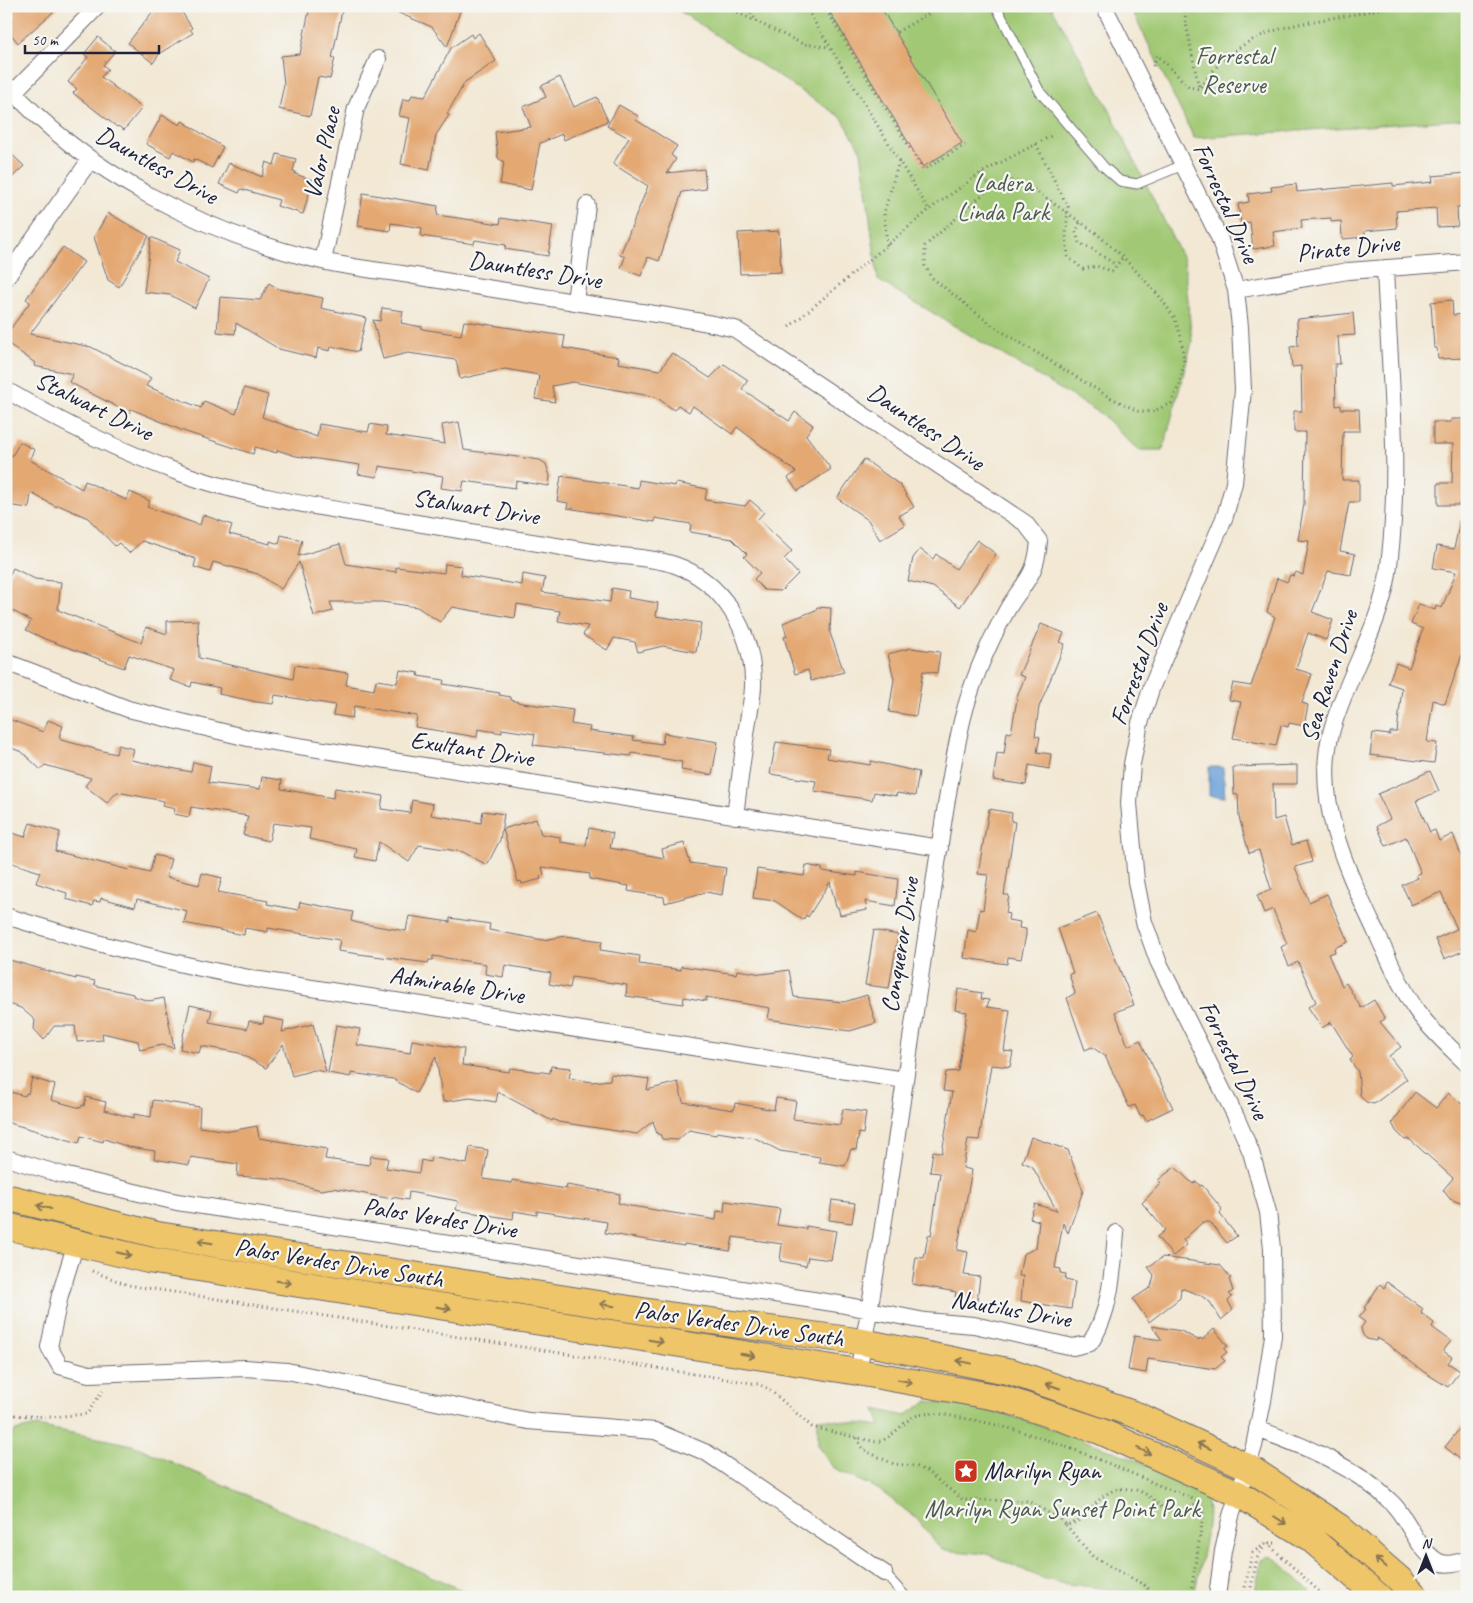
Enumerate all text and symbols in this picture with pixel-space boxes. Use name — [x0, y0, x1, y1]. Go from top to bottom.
scale bar — [25, 22, 159, 54]
text: 50 m — [32, 31, 59, 50]
park label: Forrestal Reserve — [1195, 40, 1277, 101]
street label: Valor Place — [296, 102, 349, 202]
street label: Dauntless Drive — [90, 118, 225, 212]
street label: Forrestal Drive — [1185, 138, 1267, 270]
park label: Ladera Linda Park — [957, 167, 1051, 228]
street label: Pirate Drive — [1295, 227, 1403, 269]
street label: Dauntless Drive — [466, 244, 606, 297]
street label: Stalwart Drive — [30, 364, 160, 449]
street label: Dauntless Drive — [861, 376, 992, 479]
street label: Stalwart Drive — [411, 481, 543, 533]
street label: Forrestal Drive — [1102, 597, 1177, 730]
street label: Sea Raven Drive — [1293, 604, 1366, 746]
street label: Exultant Drive — [408, 724, 537, 775]
street label: Conqueror Drive — [874, 873, 927, 1015]
street label: Admirable Drive — [388, 959, 528, 1012]
street label: Forrestal Drive — [1192, 996, 1277, 1126]
street label: Palos Verdes Drive — [361, 1190, 521, 1246]
one-way arrow — [37, 1202, 53, 1212]
street label: Palos Verdes Drive South — [232, 1231, 446, 1295]
one-way arrow — [197, 1237, 213, 1247]
one-way arrow — [115, 1250, 131, 1259]
one-way arrow — [275, 1278, 291, 1288]
street label: Nautilus Drive — [949, 1283, 1075, 1336]
street label: Palos Verdes Drive South — [632, 1293, 846, 1355]
one-way arrow — [600, 1299, 616, 1309]
one-way arrow — [436, 1303, 452, 1313]
one-way arrow — [648, 1336, 664, 1346]
one-way arrow — [740, 1351, 756, 1361]
one-way arrow — [957, 1357, 973, 1367]
one-way arrow — [897, 1376, 913, 1386]
one-way arrow — [1046, 1381, 1062, 1390]
one-way arrow — [1197, 1441, 1212, 1450]
one-way arrow — [1137, 1446, 1152, 1456]
place label: Marilyn Ryan — [984, 1455, 1102, 1487]
place icon: Marilyn Ryan — [953, 1458, 979, 1484]
park label: Marilyn Ryan Sunset Point Park — [924, 1493, 1201, 1525]
one-way arrow — [1273, 1515, 1287, 1525]
north arrow — [1400, 1530, 1450, 1580]
text: N — [1422, 1535, 1433, 1552]
one-way arrow — [1374, 1557, 1387, 1569]

